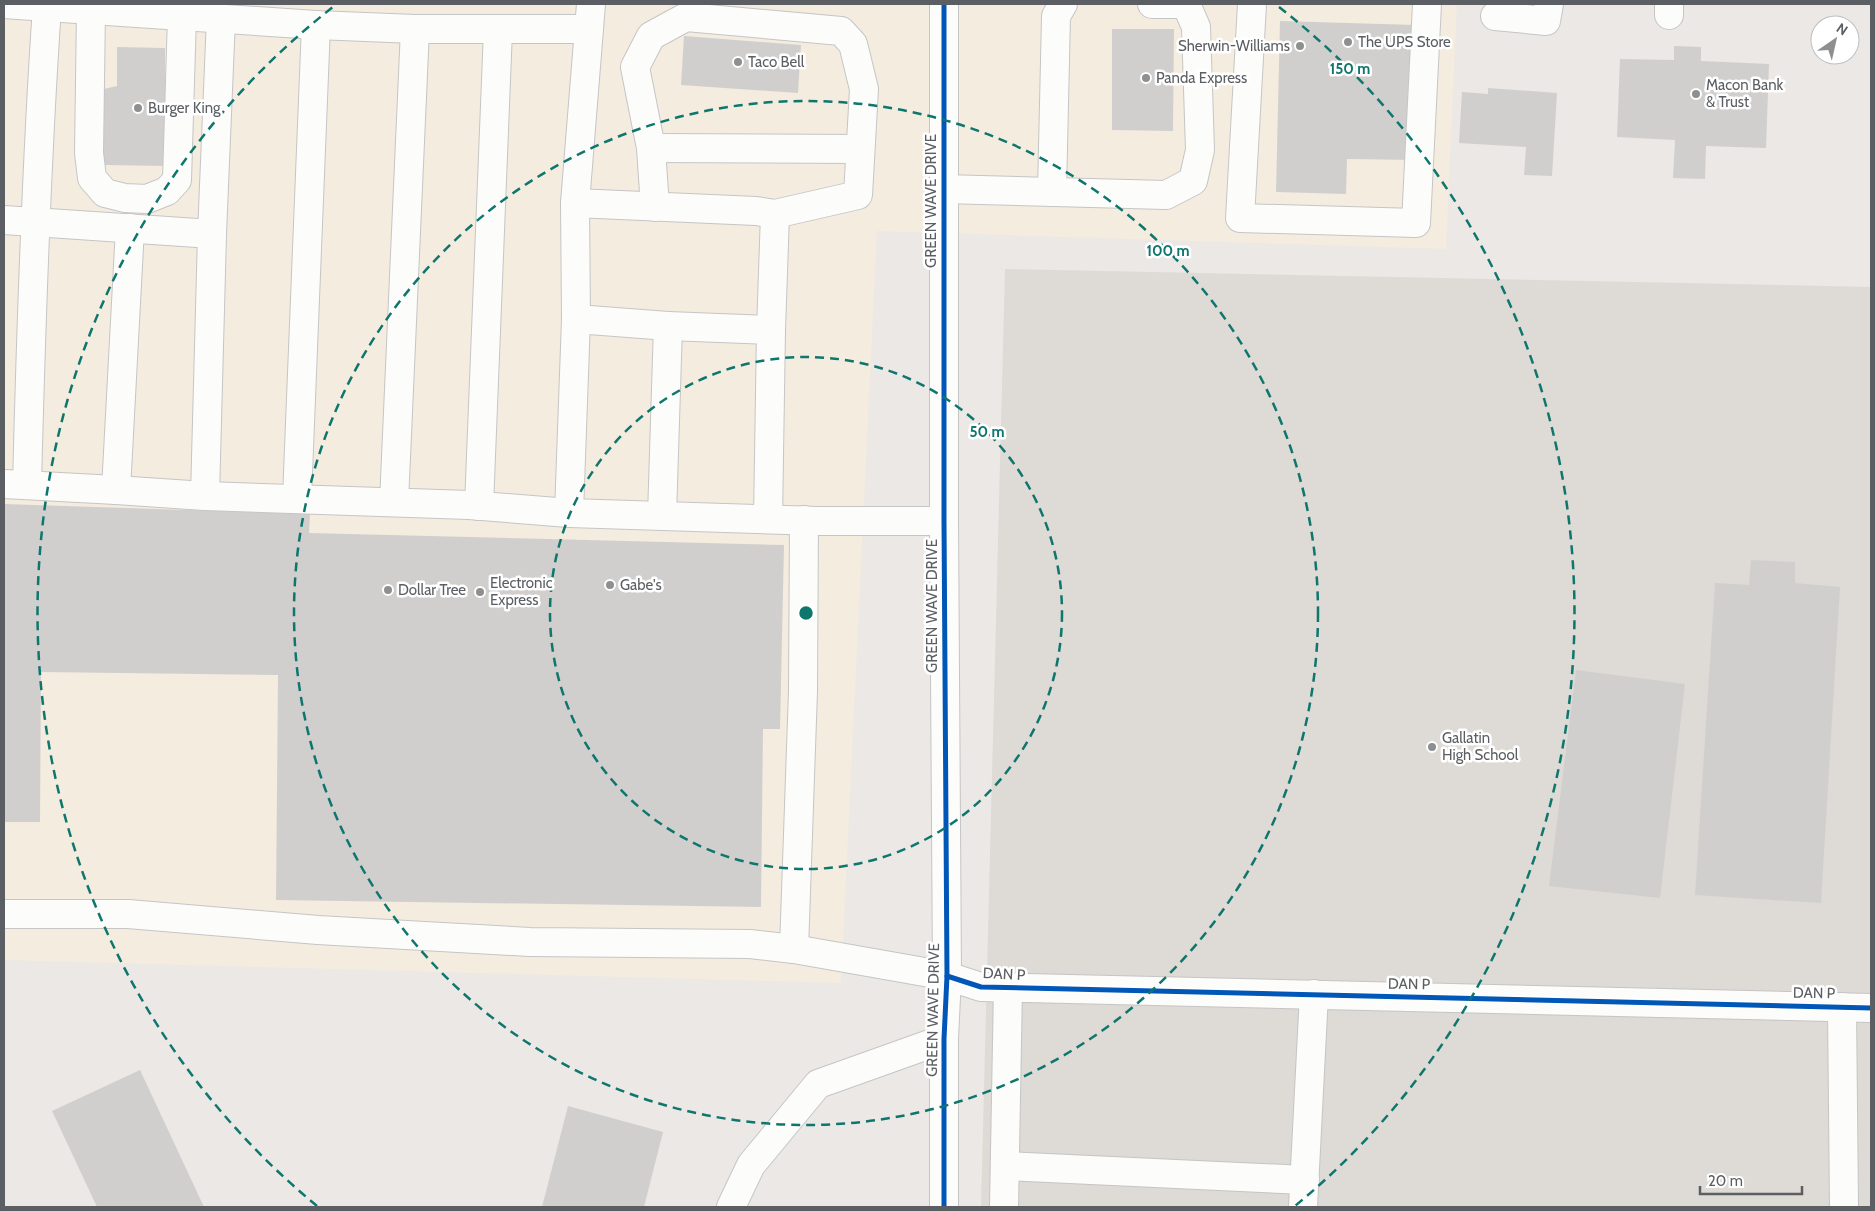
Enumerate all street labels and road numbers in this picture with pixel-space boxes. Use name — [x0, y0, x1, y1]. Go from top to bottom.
street label: GREEN WAVE DRIVE — [922, 134, 940, 268]
street label: GREEN WAVE DRIVE — [923, 539, 941, 673]
street label: GREEN WAVE DRIVE — [923, 943, 943, 1077]
street label: DAN P — [982, 964, 1026, 984]
street label: DAN P — [1388, 975, 1431, 993]
street label: DAN P — [1793, 984, 1836, 1002]

